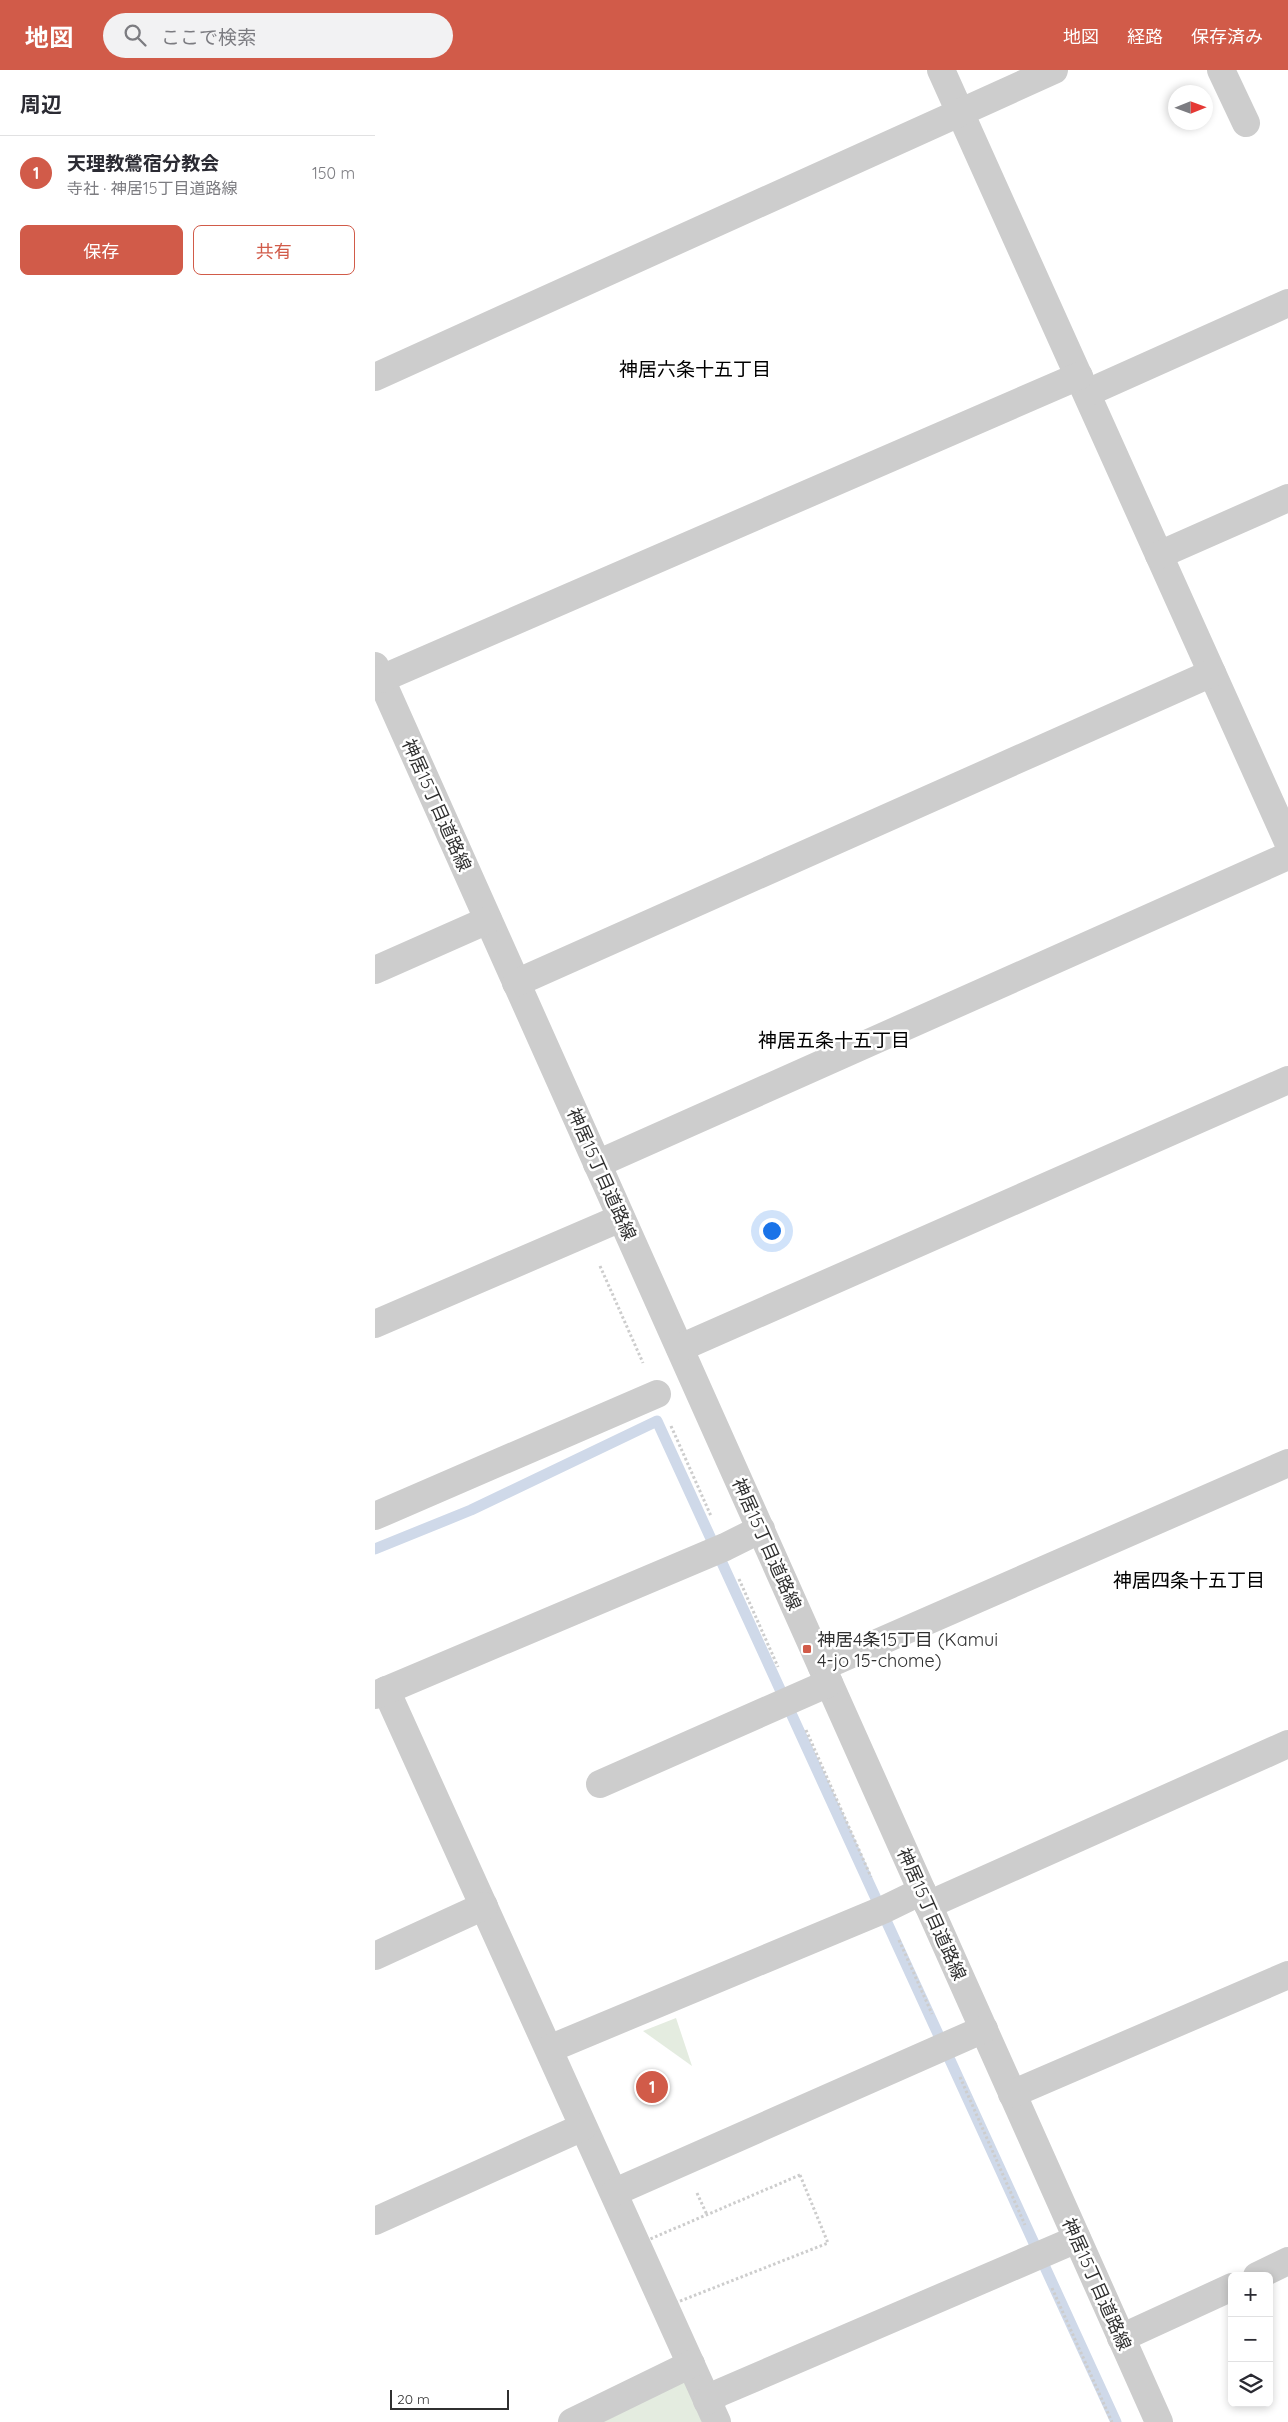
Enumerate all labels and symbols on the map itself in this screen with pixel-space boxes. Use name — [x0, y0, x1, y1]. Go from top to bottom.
north arrow — [1168, 85, 1213, 130]
district label: 神居六条十五丁目 — [619, 357, 771, 381]
street label: 神居15丁目道路線 — [398, 735, 476, 875]
district label: 神居五条十五丁目 — [758, 1028, 910, 1052]
street label: 神居15丁目道路線 — [563, 1104, 641, 1244]
your location — [759, 1218, 785, 1244]
street label: 神居15丁目道路線 — [728, 1474, 806, 1614]
district label: 神居四条十五丁目 — [1113, 1568, 1265, 1592]
place label: 神居4条15丁目 (Kamui 4-jo 15-chome) — [817, 1628, 998, 1672]
marker: 神居4条15丁目 (Kamui 4-jo 15-chome) — [801, 1643, 813, 1655]
street label: 神居15丁目道路線 — [893, 1844, 971, 1984]
pin: 1 — [636, 2068, 668, 2106]
street label: 神居15丁目道路線 — [1058, 2214, 1136, 2354]
scale bar — [390, 2387, 509, 2410]

